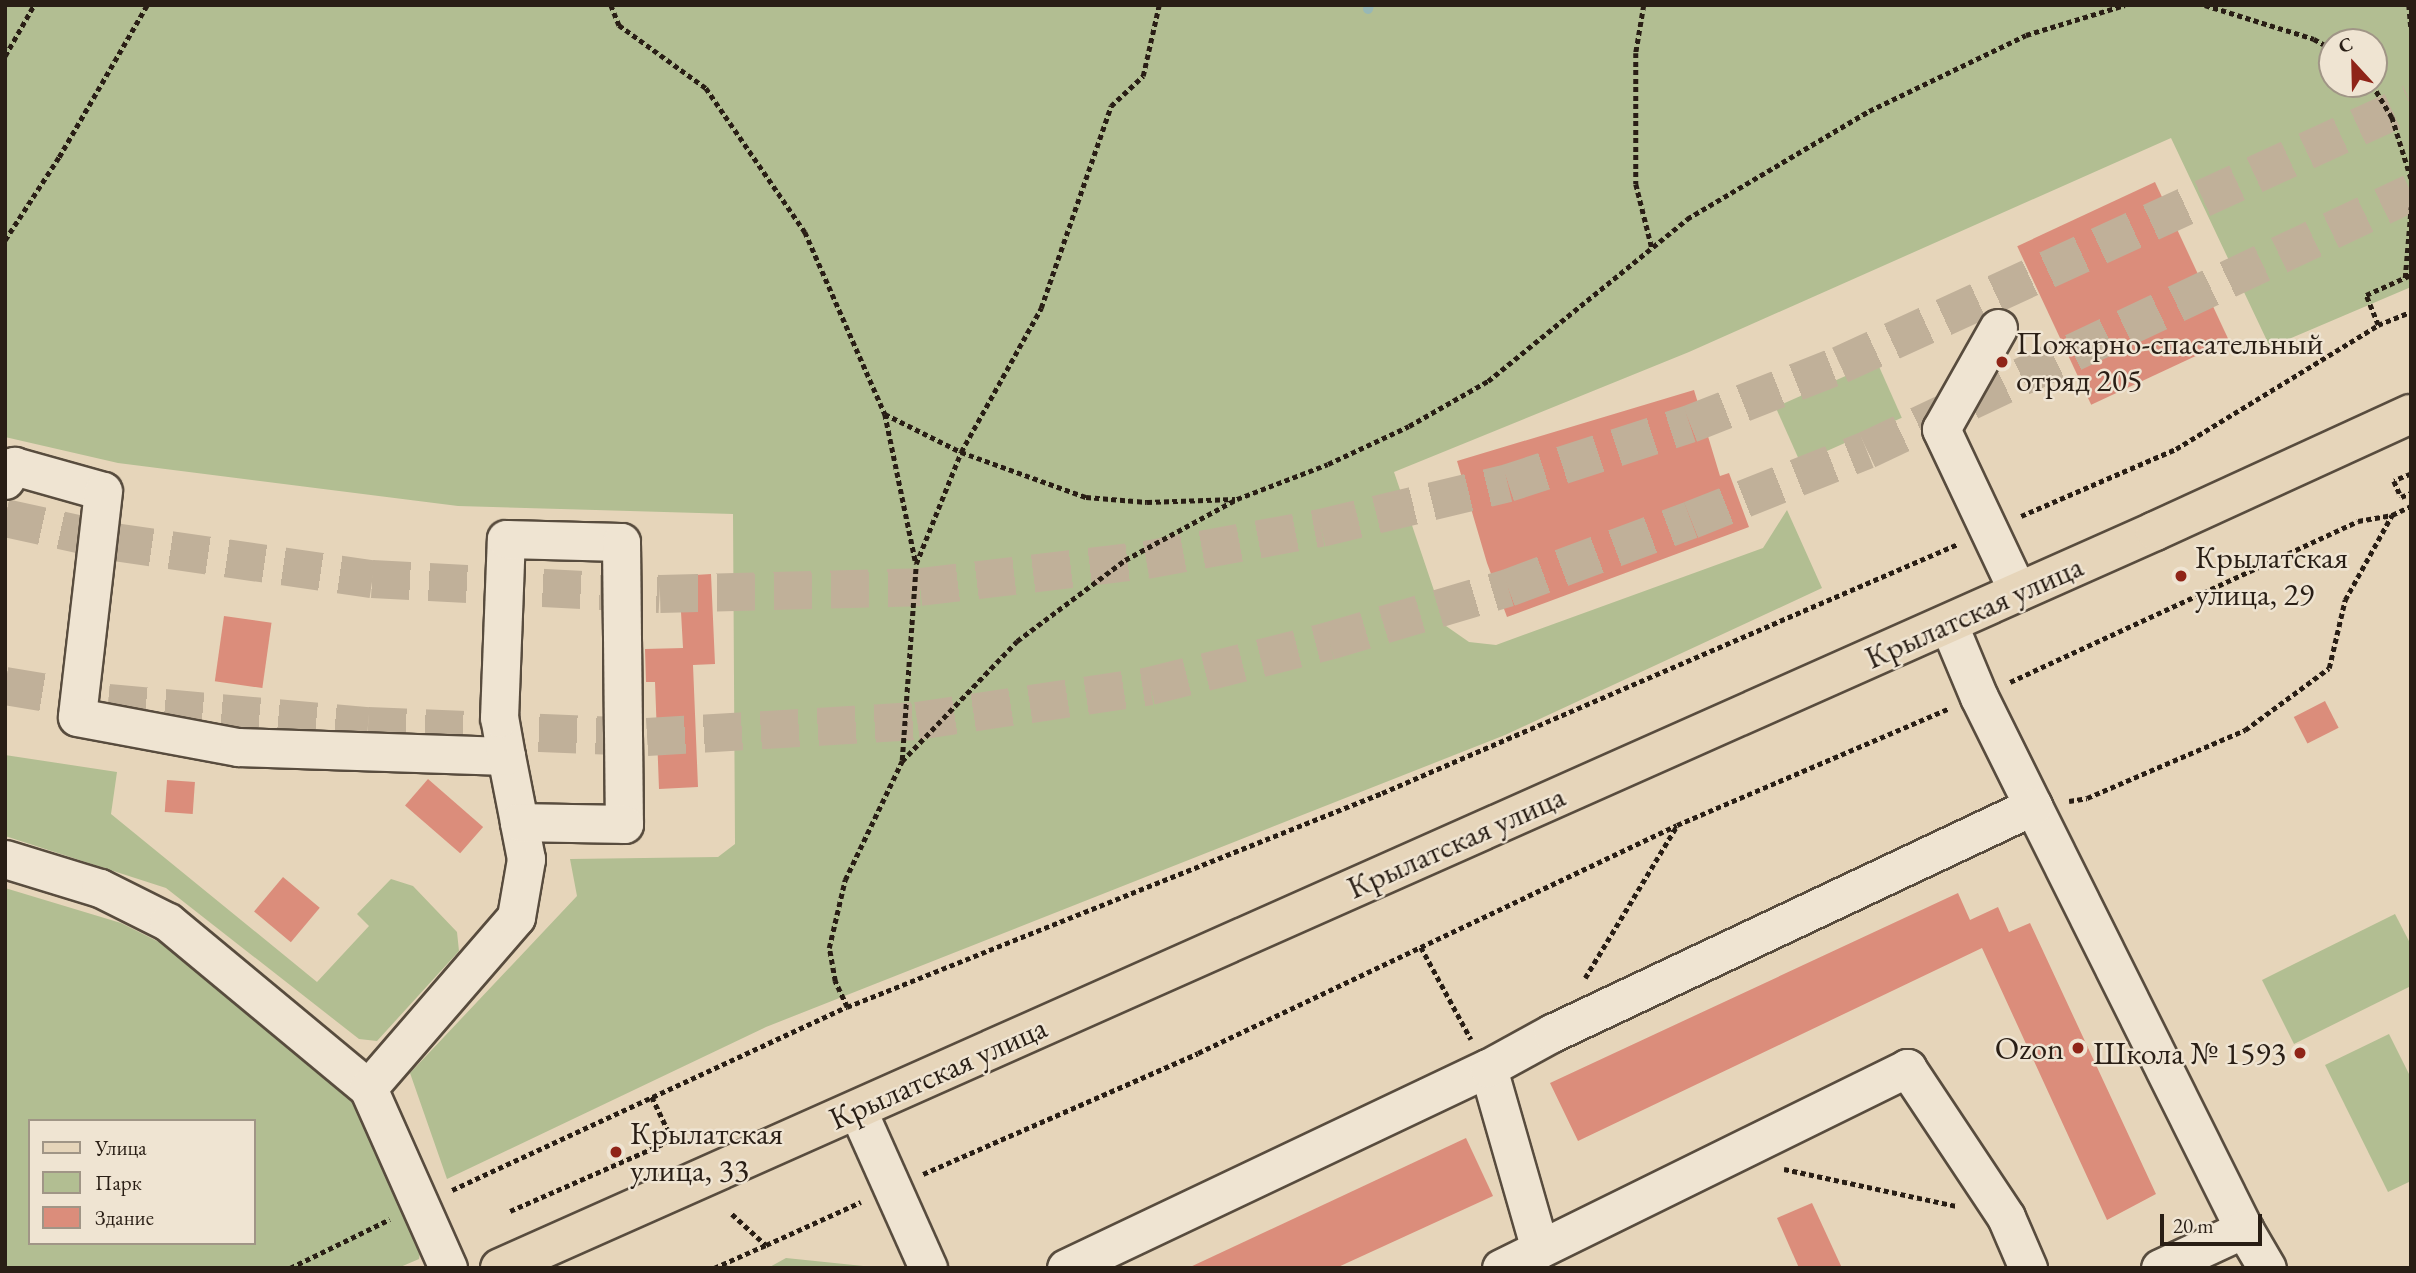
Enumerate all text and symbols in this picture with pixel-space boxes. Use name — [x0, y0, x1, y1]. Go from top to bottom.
north arrow — [2318, 28, 2388, 98]
text: С — [2335, 31, 2357, 59]
place label: Пожарно-спасательный отряд 205 — [2016, 325, 2323, 400]
marker: Пожарно-спасательный отряд 205 — [1994, 354, 2010, 370]
place label: Крылатская улица, 29 — [2195, 539, 2348, 614]
street label: Крылатская улица — [1859, 547, 2089, 677]
marker: Крылатская улица, 29 — [2173, 568, 2189, 584]
street label: Крылатская улица — [1341, 777, 1571, 907]
street label: Крылатская улица — [823, 1008, 1053, 1138]
place label: Ozon — [1995, 1029, 2064, 1067]
place label: Школа № 1593 — [2093, 1034, 2286, 1072]
marker: Ozon — [2070, 1040, 2086, 1056]
marker: Школа № 1593 — [2292, 1045, 2308, 1061]
place label: Крылатская улица, 33 — [630, 1115, 783, 1190]
legend — [28, 1119, 256, 1245]
text: Улица — [95, 1134, 147, 1161]
marker: Крылатская улица, 33 — [608, 1144, 624, 1160]
text: Парк — [95, 1169, 142, 1196]
scale bar — [2164, 1200, 2266, 1244]
text: Здание — [95, 1204, 154, 1231]
text: 20 m — [2173, 1212, 2214, 1239]

